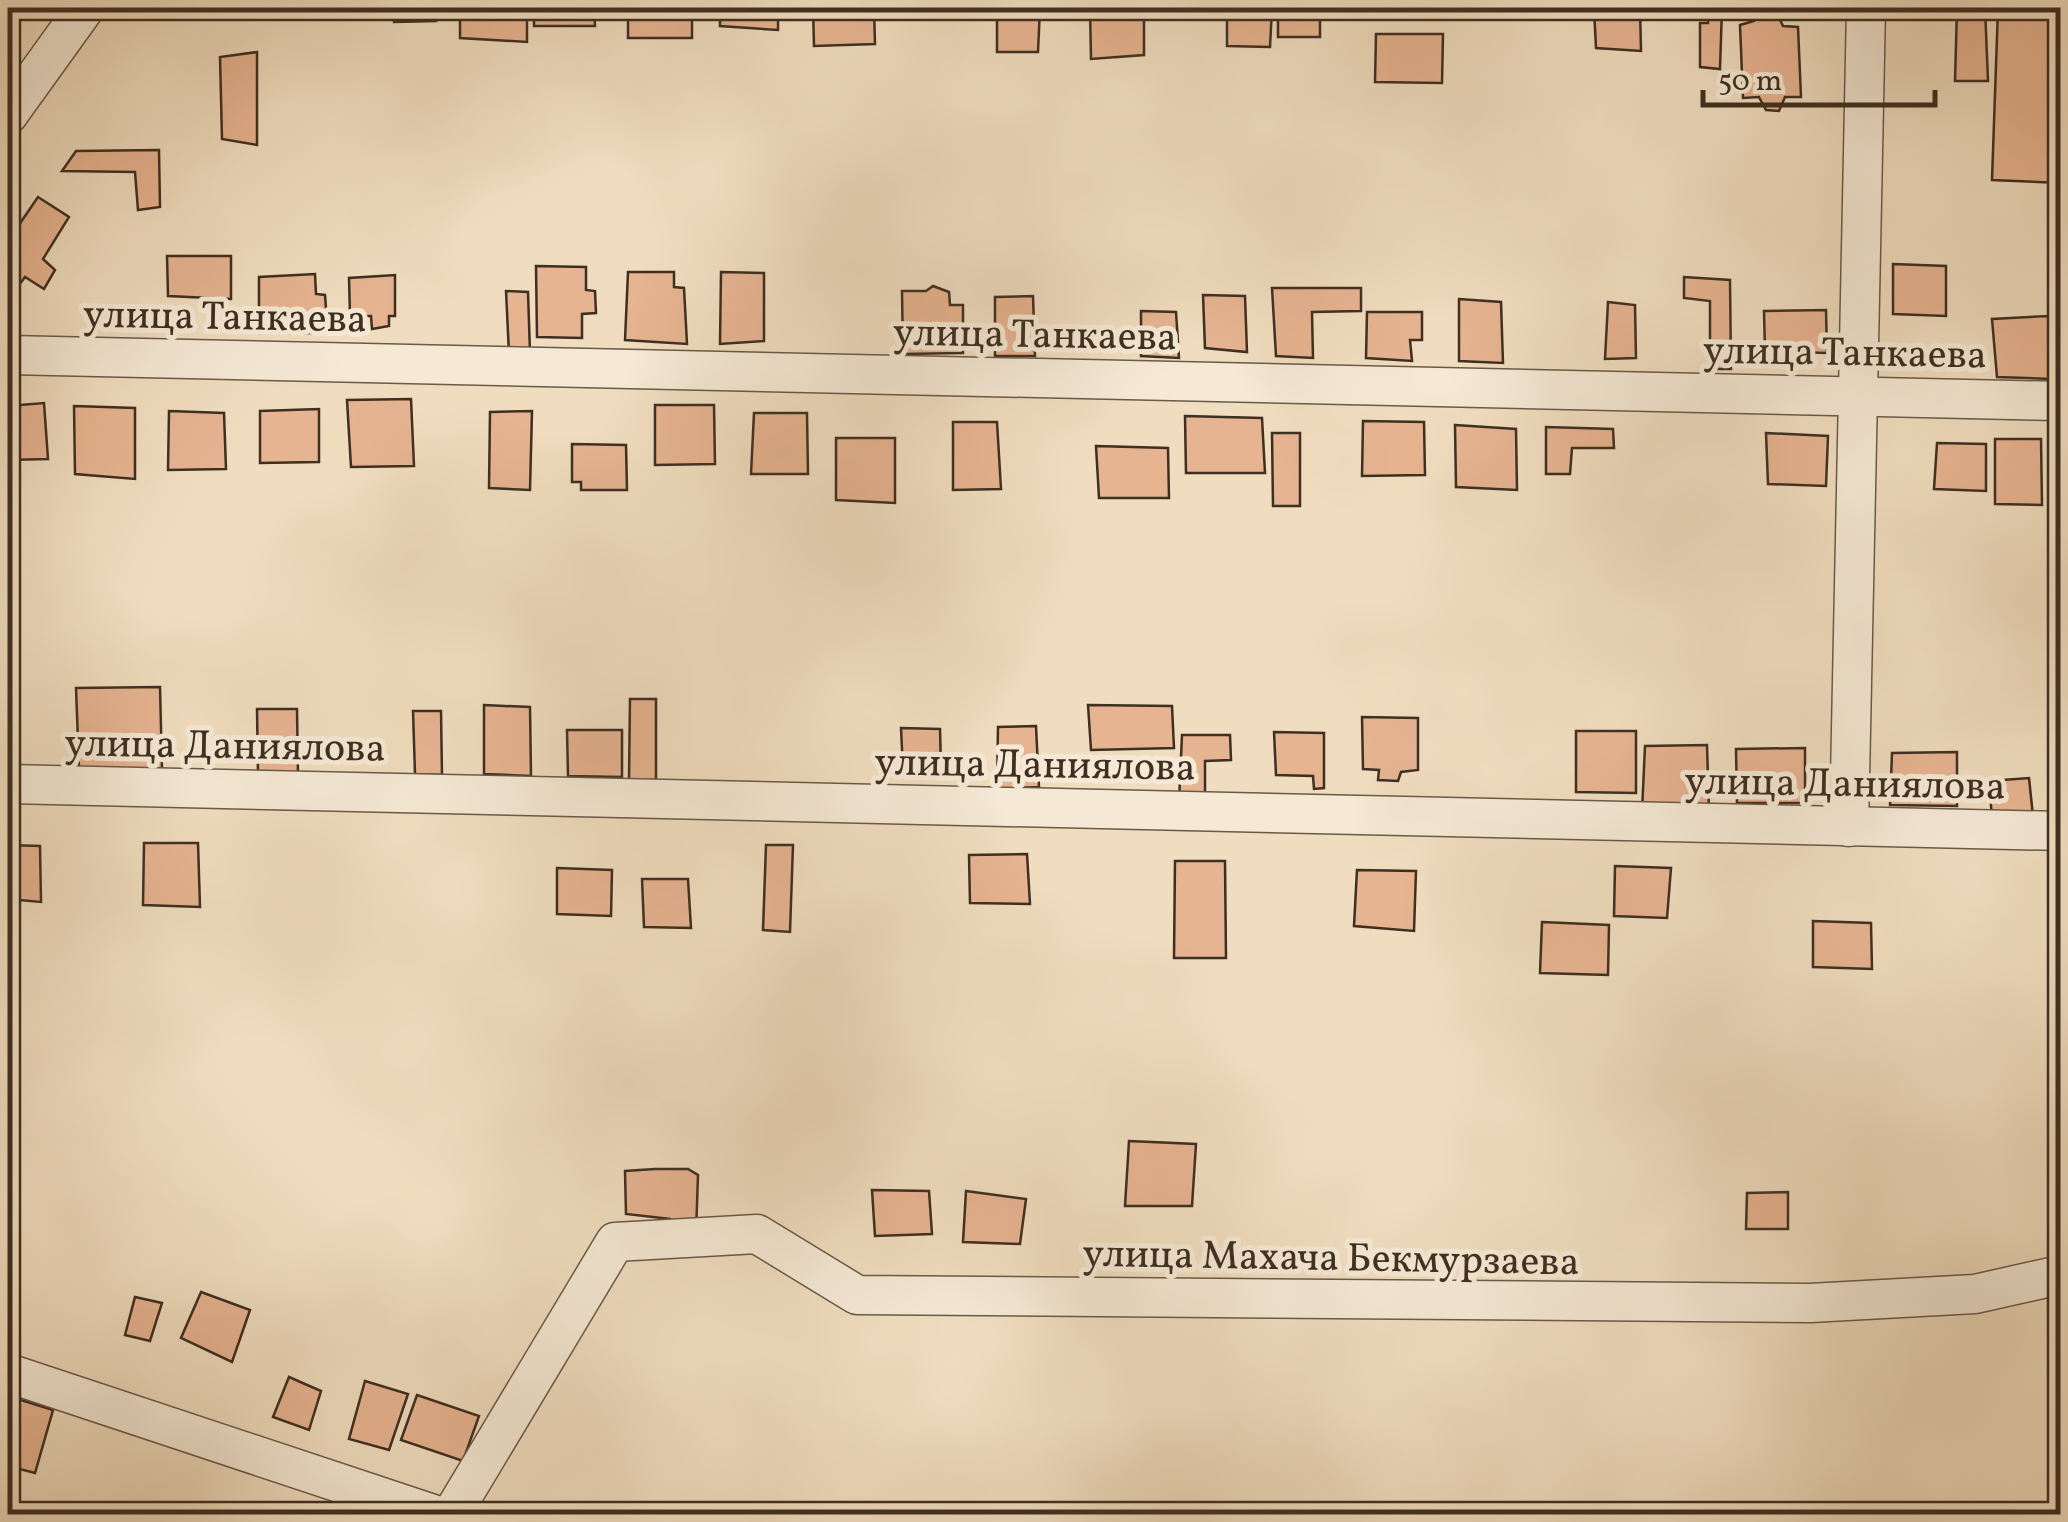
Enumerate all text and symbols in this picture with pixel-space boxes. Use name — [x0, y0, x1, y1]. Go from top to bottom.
scale bar — [1703, 45, 1936, 107]
text: 50 m — [1718, 61, 1782, 103]
street label: улица Танкаева — [83, 289, 367, 349]
street label: улица Танкаева — [893, 307, 1177, 367]
street label: улица Танкаева — [1703, 325, 1987, 385]
street label: улица Даниялова — [64, 717, 386, 779]
street label: улица Даниялова — [874, 736, 1196, 798]
street label: улица Даниялова — [1684, 755, 2006, 817]
street label: улица Махача Бекмурзаева — [1082, 1228, 1580, 1292]

